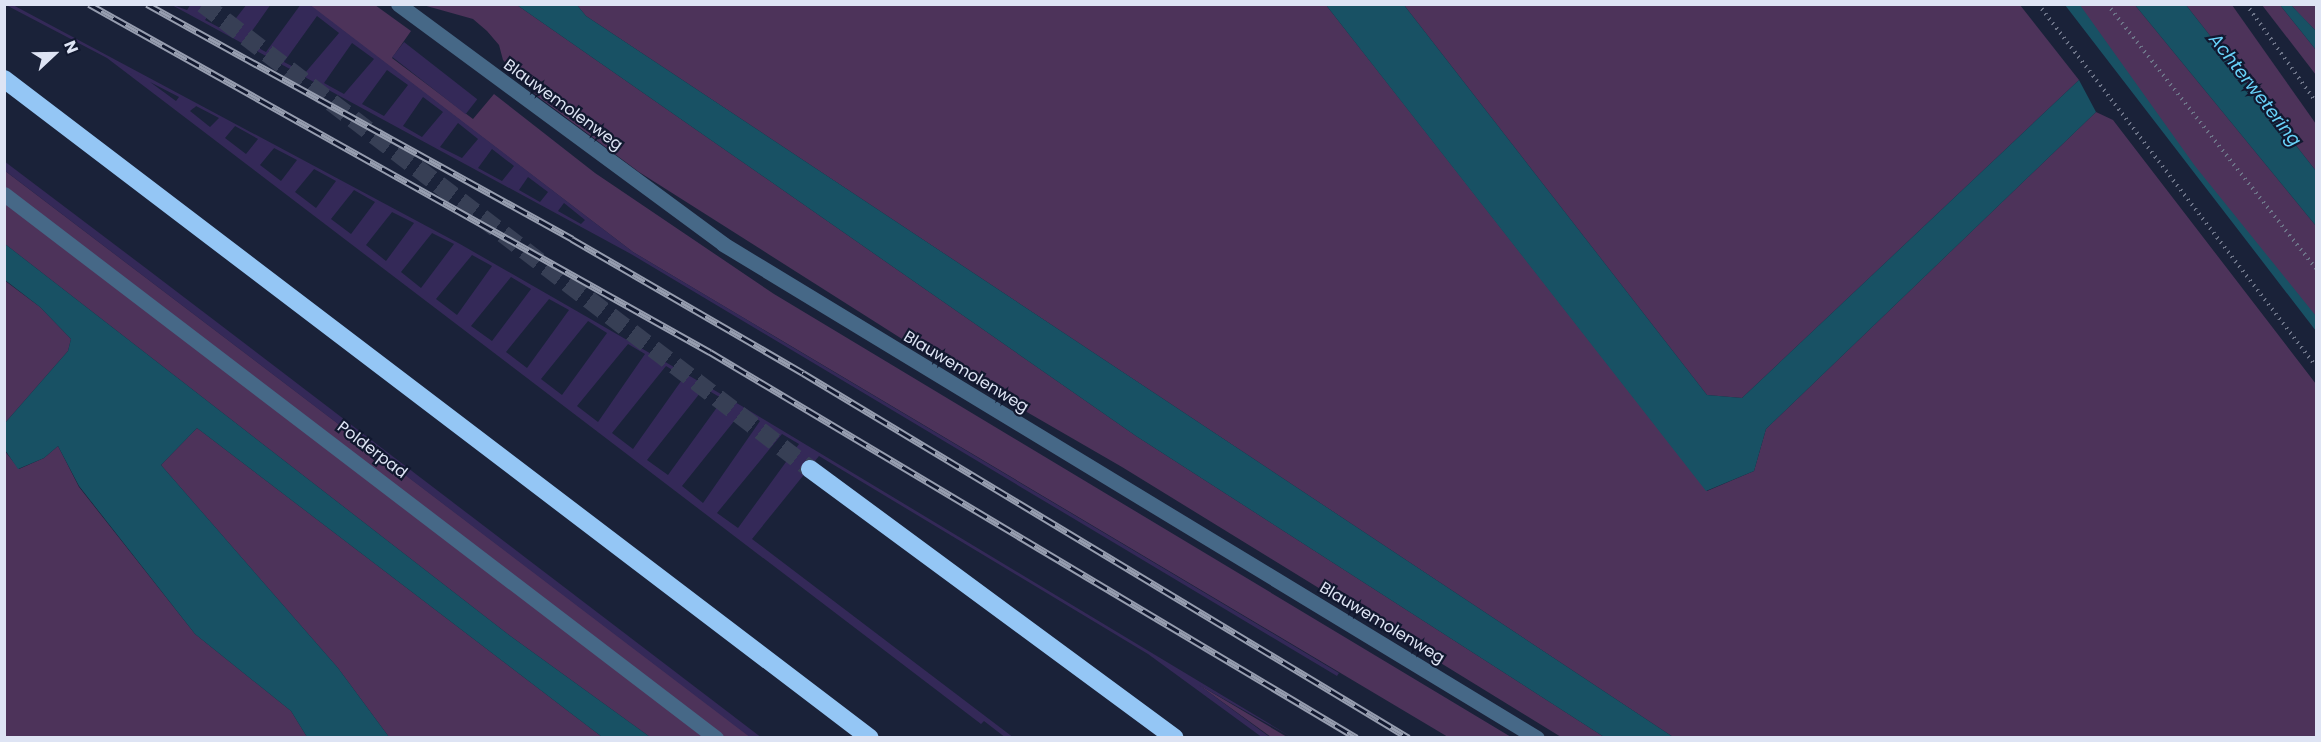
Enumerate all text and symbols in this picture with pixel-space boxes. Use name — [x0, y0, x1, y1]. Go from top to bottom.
north arrow — [24, 24, 84, 84]
water label: Achterwetering — [2204, 29, 2306, 151]
text: N — [58, 37, 84, 57]
street label: Blauwemolenweg — [500, 55, 626, 155]
street label: Blauwemolenweg — [900, 327, 1032, 417]
street label: Polderpad — [333, 417, 411, 483]
street label: Blauwemolenweg — [1316, 578, 1448, 668]

